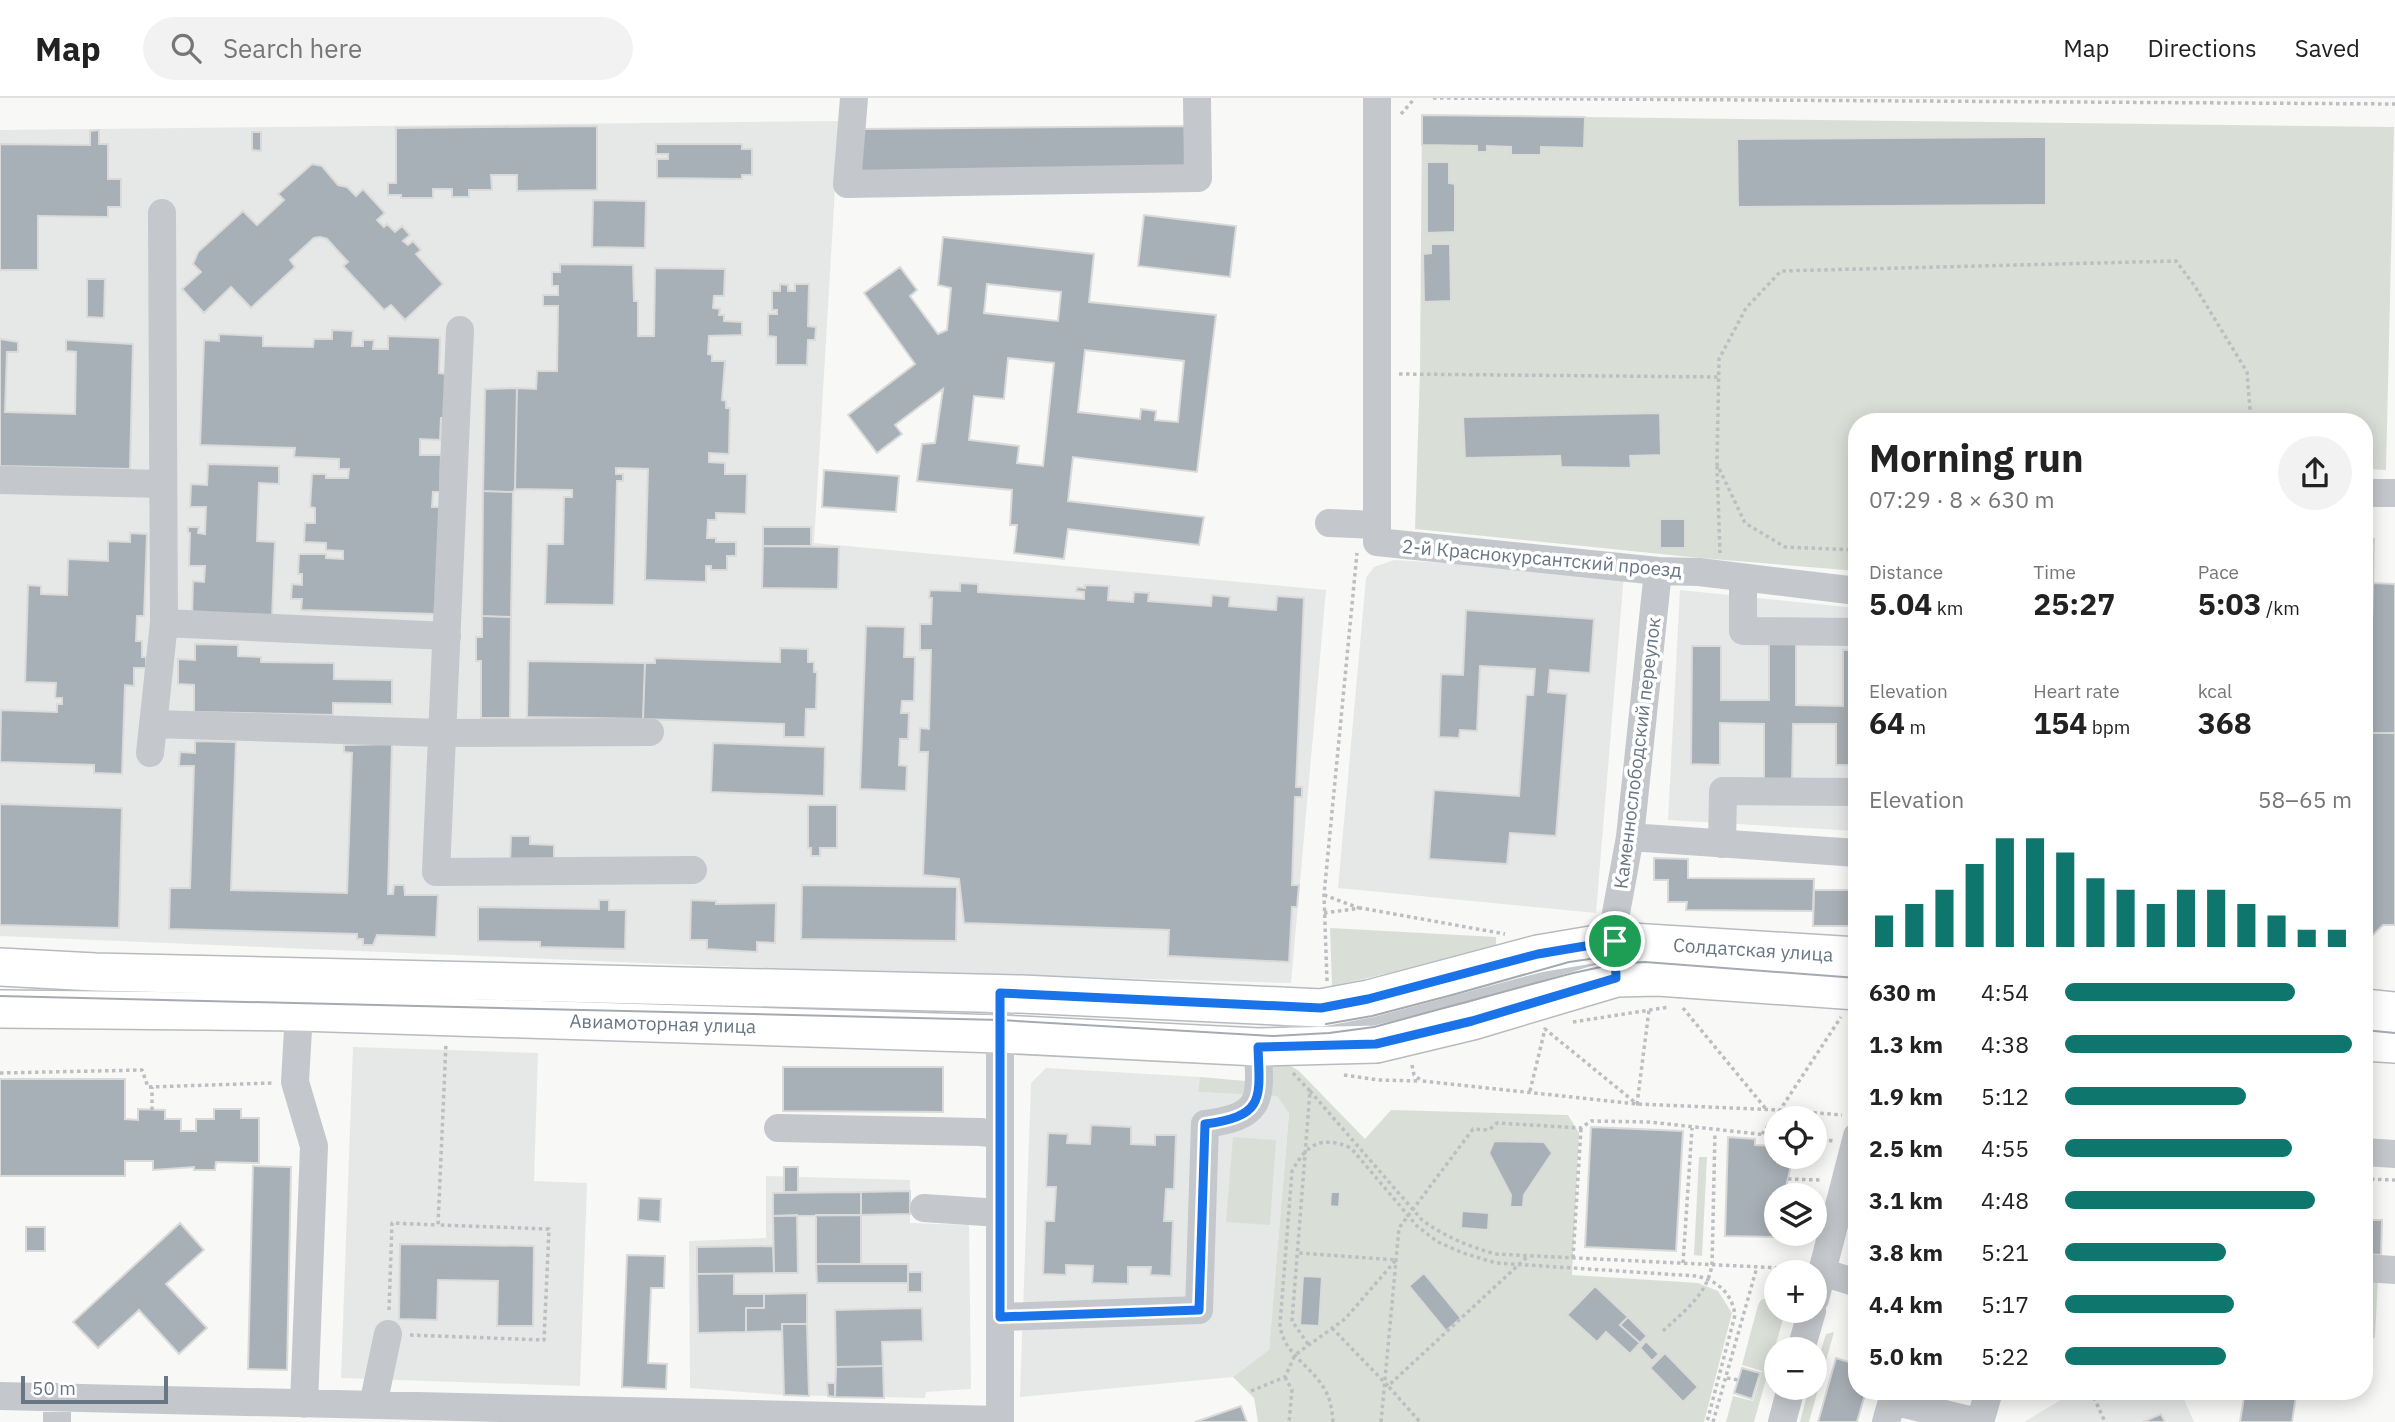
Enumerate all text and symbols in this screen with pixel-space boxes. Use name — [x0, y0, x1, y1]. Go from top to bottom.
search box — [143, 17, 633, 80]
text: Map — [35, 27, 101, 70]
icon: search — [167, 29, 205, 67]
text: Search here — [223, 31, 362, 65]
text: Map — [2063, 32, 2109, 64]
text: Directions — [2147, 32, 2257, 64]
text: Saved — [2295, 32, 2360, 64]
text: Morning run — [1869, 433, 2084, 482]
button: share — [2278, 436, 2352, 510]
text: 07:29 · 8 × 630 m — [1869, 484, 2055, 514]
street label: 2-й Краснокурсантский проезд — [1401, 534, 1683, 582]
text: Distance — [1869, 560, 1943, 584]
text: Time — [2033, 560, 2076, 584]
text: Pace — [2198, 560, 2239, 584]
text: 5.04 — [1869, 584, 1932, 623]
text: 25:27 — [2033, 584, 2115, 623]
text: 5:03 — [2198, 584, 2262, 623]
text: km — [1932, 596, 1963, 620]
text: /km — [2262, 596, 2300, 620]
street label: Каменнослободский переулок — [1608, 616, 1666, 890]
text: Elevation — [1869, 679, 1948, 703]
text: Heart rate — [2033, 679, 2120, 703]
text: kcal — [2198, 679, 2232, 703]
text: 64 — [1869, 703, 1905, 742]
text: 154 — [2033, 703, 2087, 742]
text: 368 — [2198, 703, 2252, 742]
text: m — [1905, 715, 1926, 739]
text: bpm — [2087, 715, 2130, 739]
text: Elevation — [1869, 784, 1964, 814]
text: 58–65 m — [2258, 784, 2352, 814]
pin — [1585, 911, 1645, 971]
icon: arrive — [1596, 922, 1634, 960]
street label: Солдатская улица — [1672, 933, 1834, 967]
text: 630 m — [1869, 977, 1936, 1007]
text: 4:54 — [1981, 977, 2029, 1007]
street label: Авиамоторная улица — [569, 1009, 757, 1038]
text: 1.3 km — [1869, 1029, 1943, 1059]
text: 4:38 — [1981, 1029, 2029, 1059]
text: 1.9 km — [1869, 1081, 1943, 1111]
text: 5:12 — [1981, 1081, 2029, 1111]
map controls — [1764, 1106, 1827, 1400]
button: locate — [1764, 1106, 1827, 1169]
text: 2.5 km — [1869, 1133, 1943, 1163]
text: 4:55 — [1981, 1133, 2029, 1163]
button: layers — [1764, 1183, 1827, 1246]
text: 3.1 km — [1869, 1185, 1943, 1215]
text: 4:48 — [1981, 1185, 2029, 1215]
text: 3.8 km — [1869, 1237, 1943, 1267]
text: 5:21 — [1981, 1237, 2029, 1267]
button: + — [1764, 1260, 1827, 1323]
text: 4.4 km — [1869, 1289, 1943, 1319]
text: 5:17 — [1981, 1289, 2029, 1319]
button: − — [1764, 1337, 1827, 1400]
text: 5.0 km — [1869, 1341, 1943, 1371]
text: 5:22 — [1981, 1341, 2029, 1371]
scale bar — [21, 1373, 168, 1405]
text: 50 m — [32, 1376, 76, 1400]

